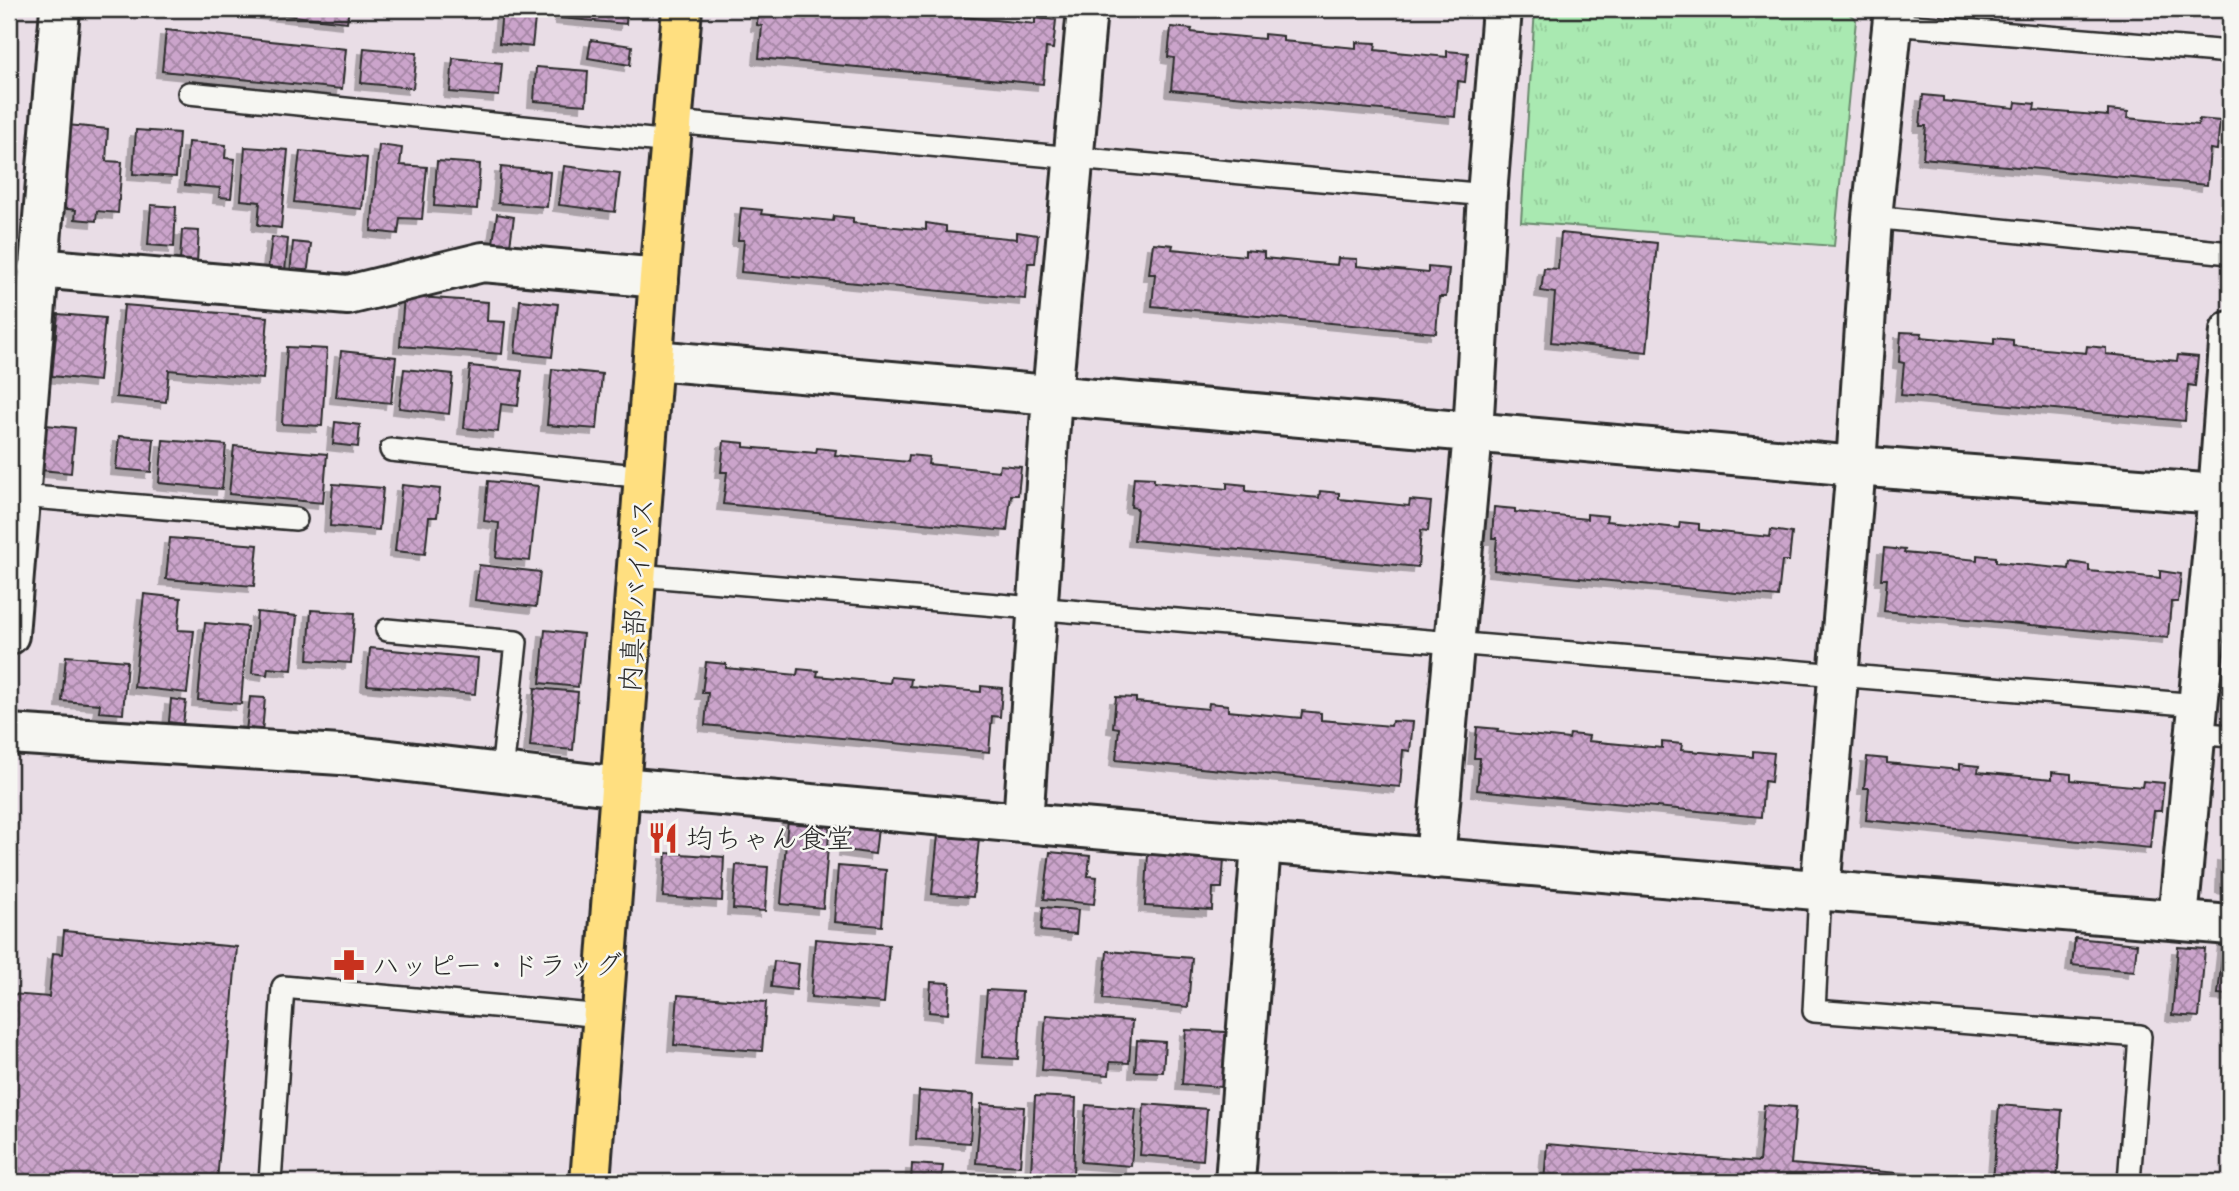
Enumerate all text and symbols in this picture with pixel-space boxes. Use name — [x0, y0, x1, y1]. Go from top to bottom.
street label: 内真部バイパス — [612, 496, 661, 694]
restaurant icon: 均ちゃん食堂 — [646, 821, 680, 855]
place label: 均ちゃん食堂 — [686, 821, 854, 856]
pharmacy icon: ハッピー・ドラッグ — [332, 948, 366, 982]
place label: ハッピー・ドラッグ — [372, 948, 623, 983]

